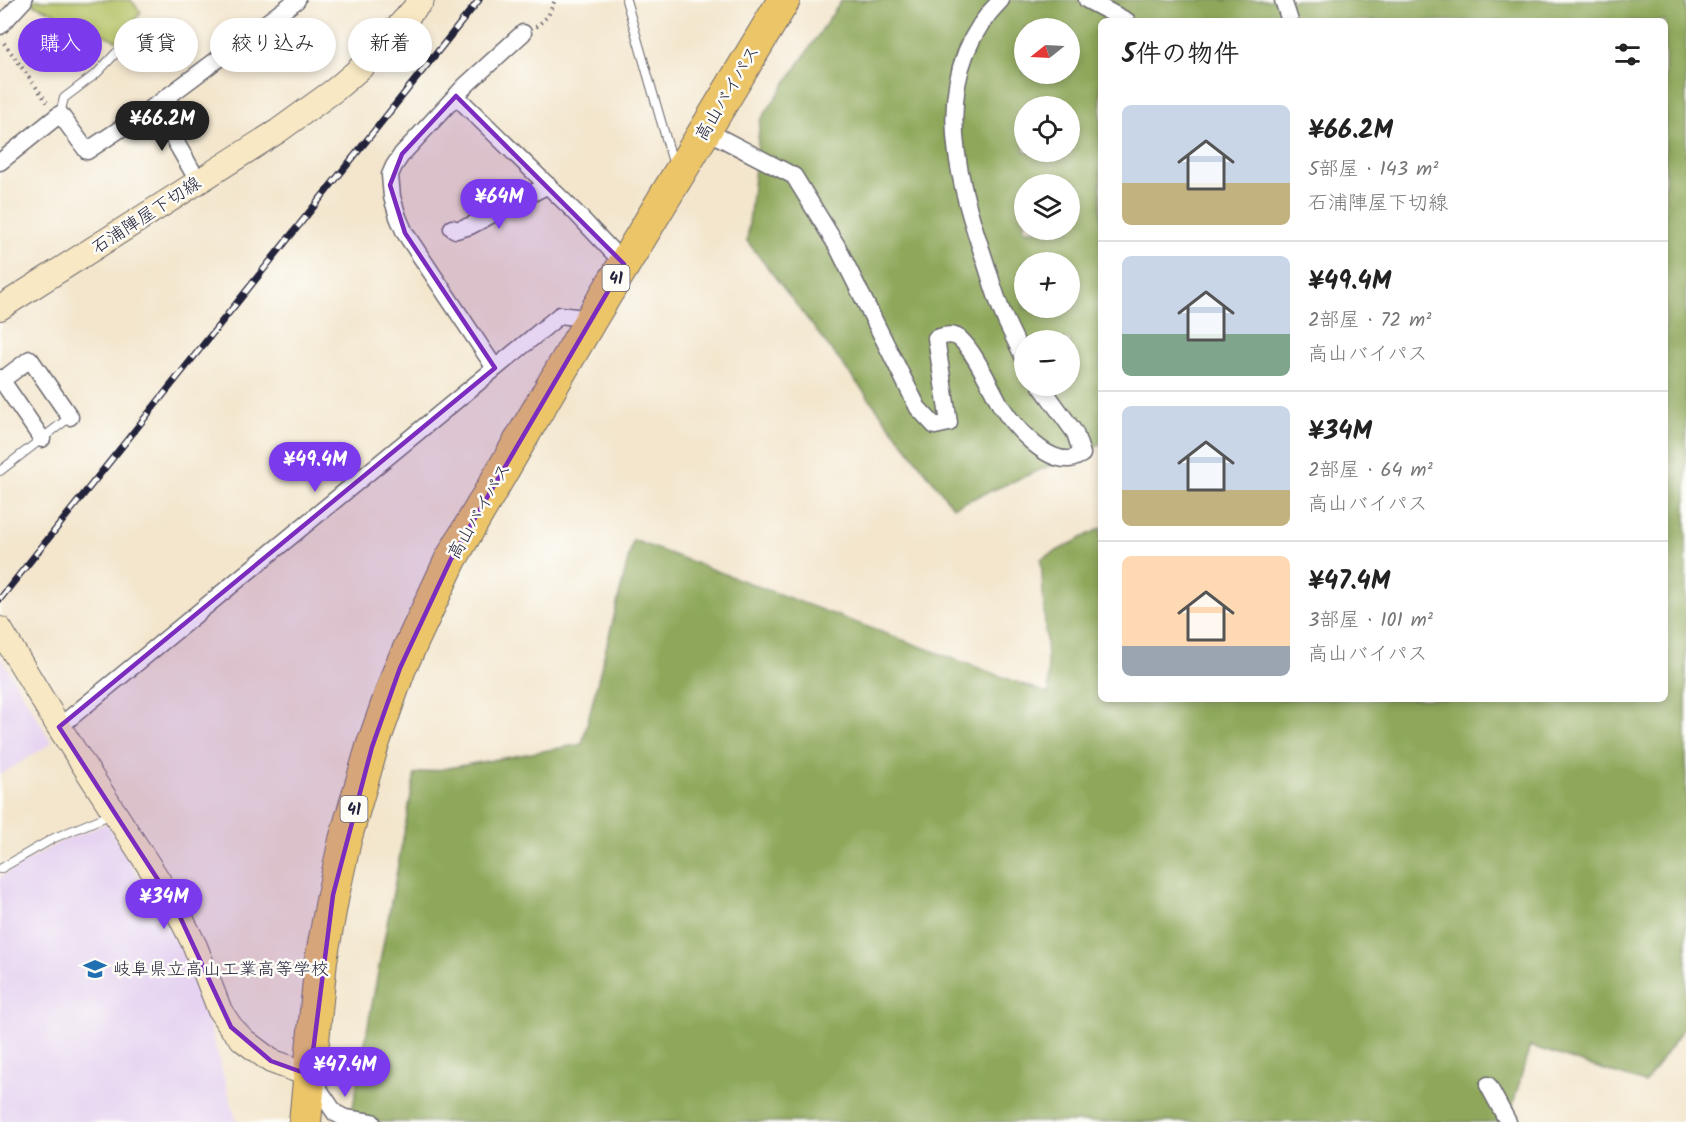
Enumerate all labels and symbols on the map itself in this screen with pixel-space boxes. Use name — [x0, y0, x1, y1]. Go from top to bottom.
north arrow — [1014, 18, 1080, 84]
street label: 高山バイパス — [688, 40, 768, 147]
pin: ¥66.2M — [113, 101, 211, 152]
street label: 石浦陣屋下切線 — [86, 170, 208, 263]
pin: ¥64M — [463, 179, 535, 230]
road number: 41 — [602, 265, 630, 291]
pin: ¥49.4M — [266, 442, 364, 493]
street label: 高山バイパス — [441, 458, 520, 566]
road number: 41 — [340, 796, 368, 822]
pin: ¥34M — [128, 879, 200, 930]
school or university icon: 岐阜県立高山工業高等学校 — [82, 956, 108, 982]
place label: 岐阜県立高山工業高等学校 — [113, 956, 329, 985]
pin: ¥47.4M — [296, 1047, 394, 1098]

